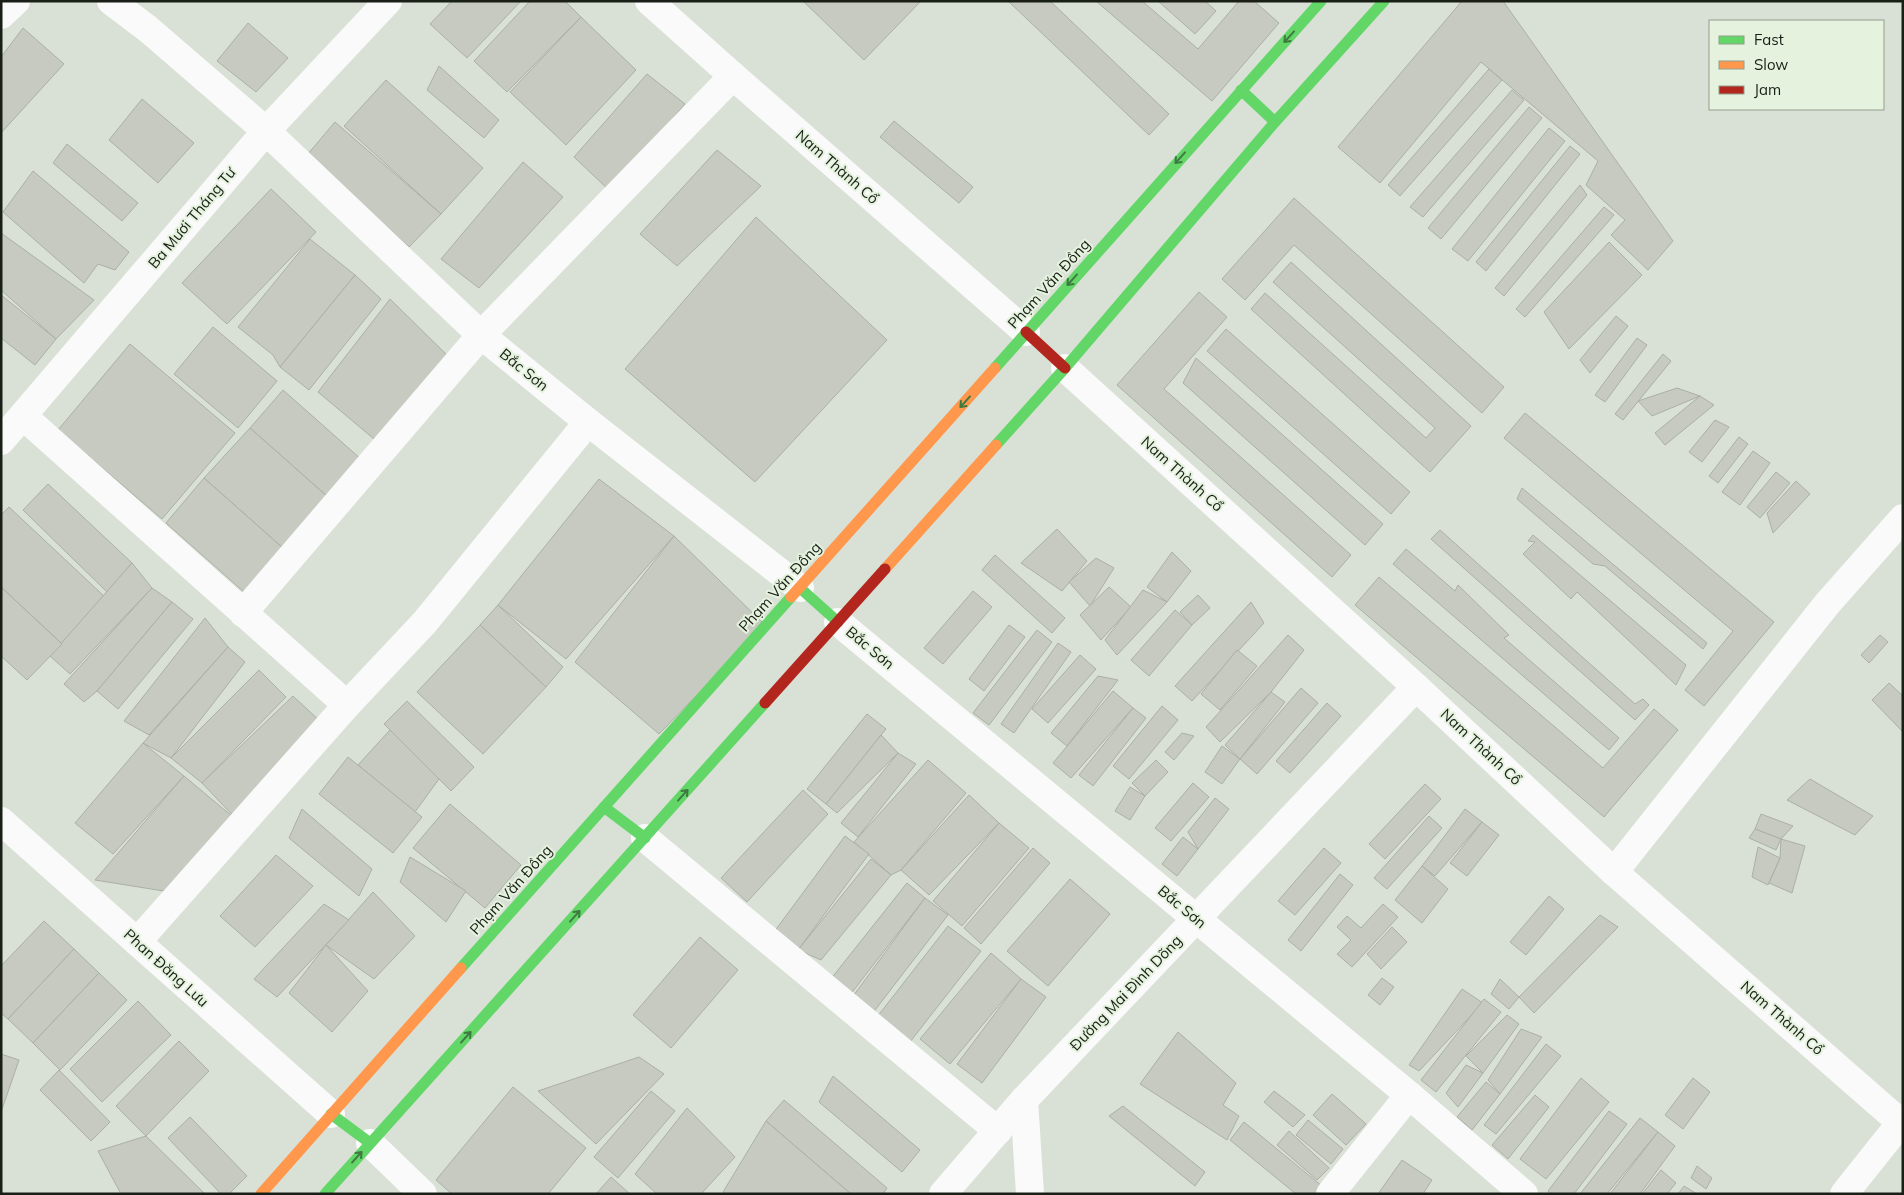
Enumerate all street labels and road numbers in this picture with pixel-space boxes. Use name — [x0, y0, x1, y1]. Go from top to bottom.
street label: Nam Thành Cổ — [792, 125, 883, 208]
street label: Ba Mươi Tháng Tư — [144, 162, 240, 272]
street label: Phạm Văn Đồng — [1003, 235, 1094, 333]
street label: Bắc Sơn — [496, 344, 553, 395]
street label: Nam Thành Cổ — [1137, 432, 1227, 515]
street label: Phạm Văn Đồng — [734, 538, 825, 636]
street label: Bắc Sơn — [842, 622, 898, 673]
street label: Nam Thành Cổ — [1437, 704, 1526, 789]
street label: Phạm Văn Đồng — [465, 841, 556, 939]
street label: Bắc Sơn — [1154, 881, 1210, 932]
street label: Phan Đăng Lưu — [120, 925, 213, 1011]
street label: Đường Mai Đình Dõng — [1066, 931, 1186, 1054]
street label: Nam Thành Cổ — [1737, 976, 1828, 1059]

